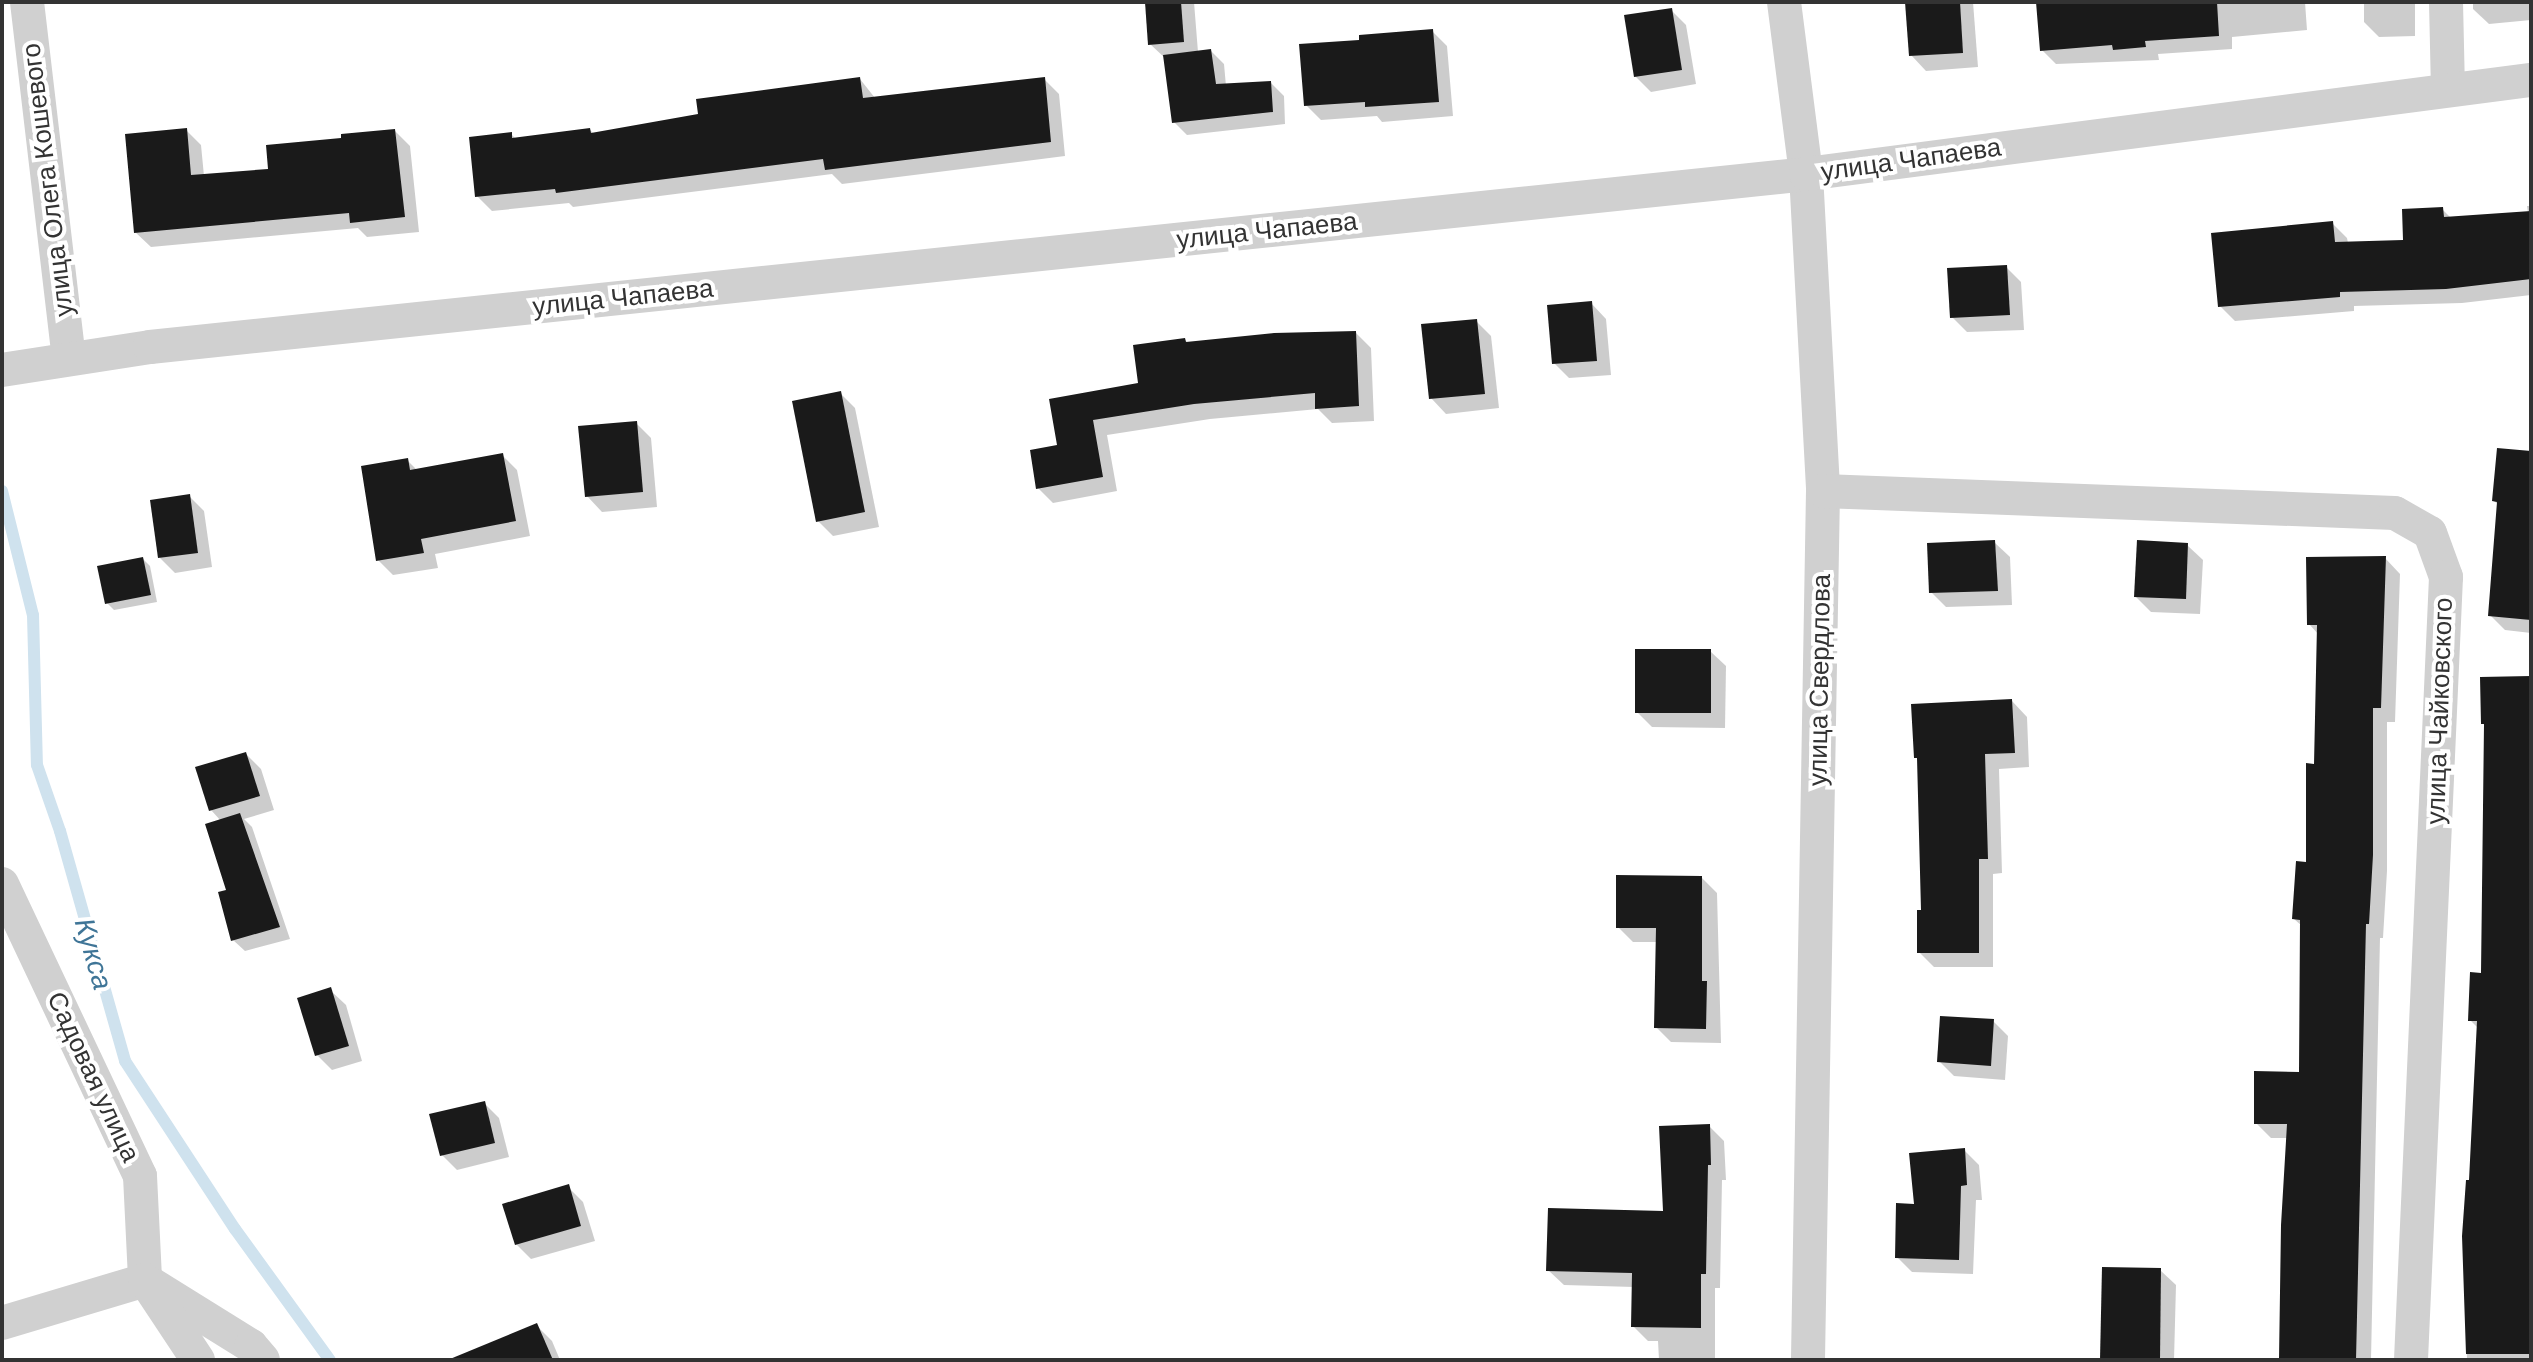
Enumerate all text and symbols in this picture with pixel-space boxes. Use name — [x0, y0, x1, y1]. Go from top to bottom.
street label: улица Олега Кошевого — [16, 42, 80, 318]
street label: улица Чапаева — [1819, 132, 2003, 188]
street label: улица Чапаева — [1175, 206, 1359, 256]
street label: улица Чапаева — [531, 273, 715, 323]
street label: улица Свердлова — [1803, 574, 1837, 786]
street label: улица Чайковского — [2420, 597, 2460, 825]
water label: Кукса — [67, 914, 119, 994]
street label: Садовая улица — [40, 987, 146, 1167]

